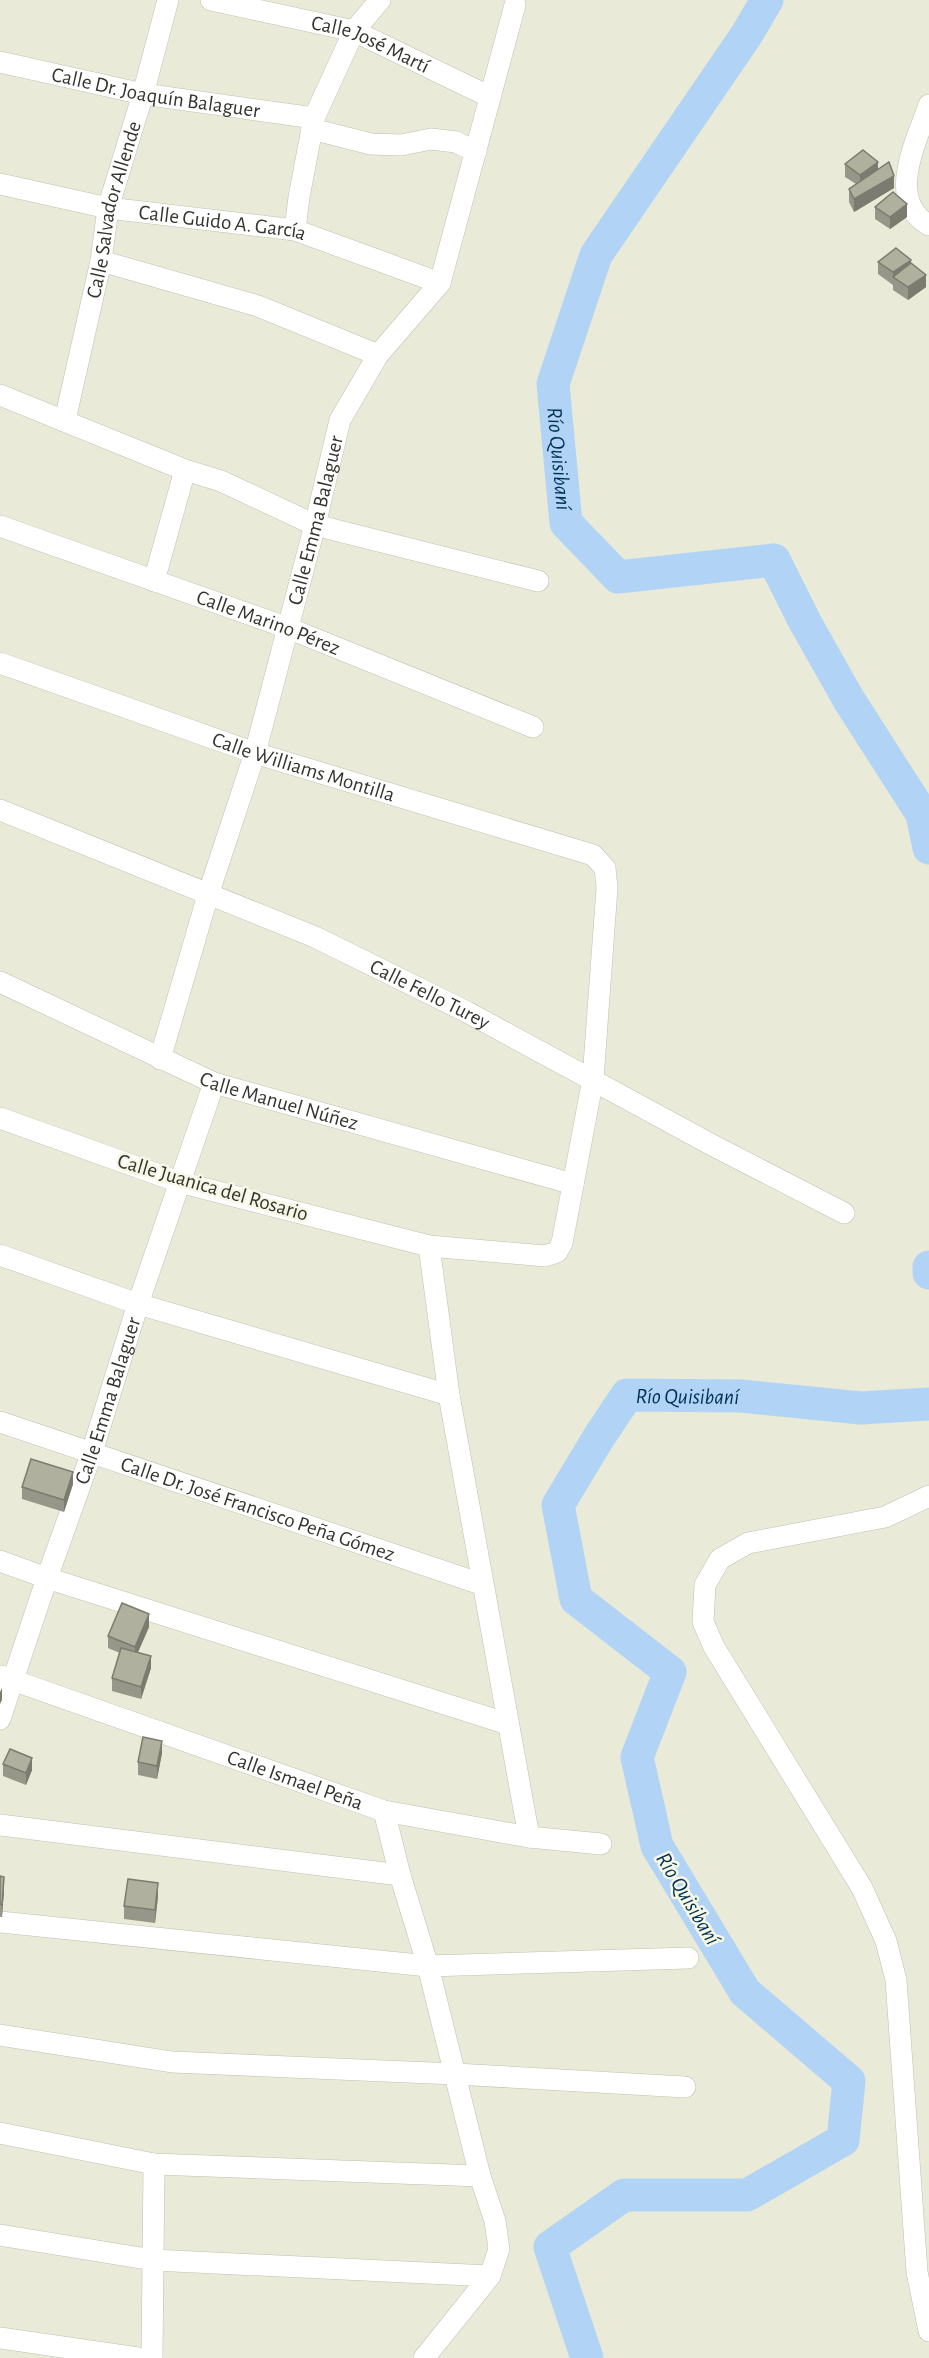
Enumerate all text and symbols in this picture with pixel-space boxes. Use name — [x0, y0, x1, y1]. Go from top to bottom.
street label: Calle José Martí — [309, 12, 434, 77]
street label: Calle Dr. Joaquín Balaguer — [50, 64, 262, 121]
street label: Calle Salvador Allende — [83, 119, 145, 300]
street label: Calle Guido A. García — [137, 202, 309, 244]
water label: Río Quisibaní — [543, 406, 575, 512]
street label: Calle Emma Balaguer — [284, 433, 347, 607]
street label: Calle Marino Pérez — [194, 586, 343, 659]
street label: Calle Williams Montilla — [209, 729, 398, 806]
street label: Calle Fello Turey — [366, 956, 493, 1033]
street label: Calle Manuel Núñez — [196, 1068, 360, 1134]
street label: Calle Juanica del Rosario — [115, 1150, 311, 1225]
street label: Calle Emma Balaguer — [71, 1315, 144, 1487]
water label: Río Quisibaní — [635, 1385, 740, 1408]
street label: Calle Dr. José Francisco Peña Gómez — [118, 1453, 397, 1565]
street label: Calle Ismael Peña — [225, 1747, 366, 1814]
water label: Río Quisibaní — [652, 1849, 725, 1950]

